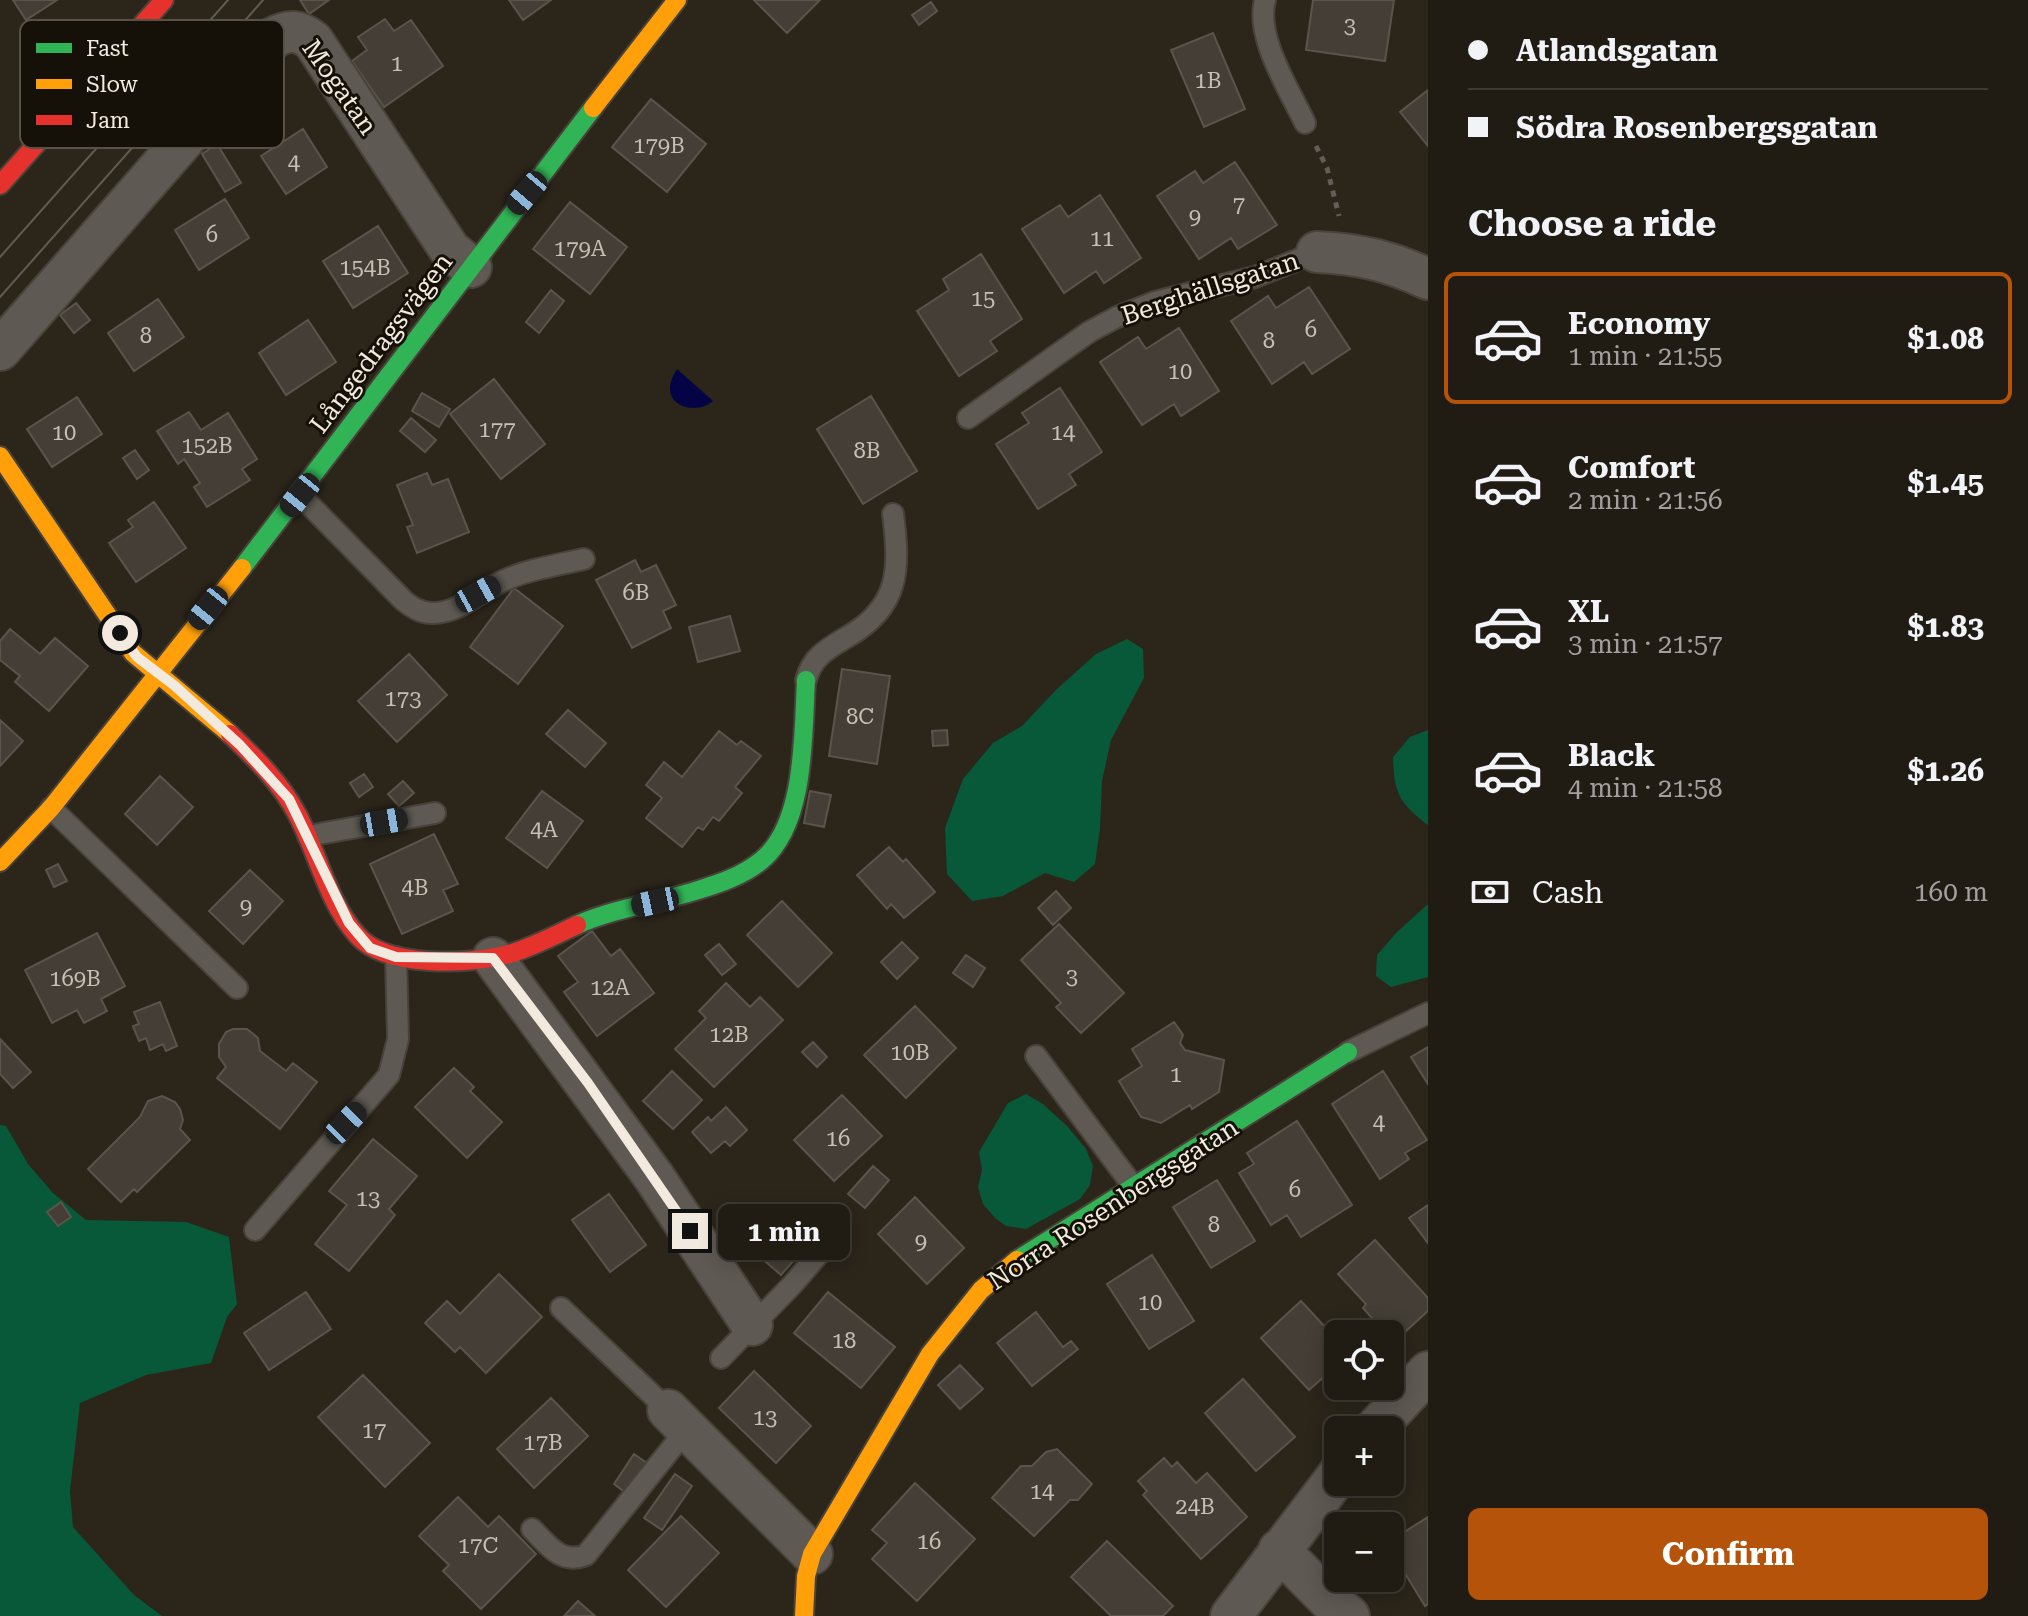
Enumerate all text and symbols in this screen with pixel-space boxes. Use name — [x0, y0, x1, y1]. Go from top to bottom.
house number: 3 — [1344, 13, 1356, 38]
legend — [20, 20, 284, 148]
text: Atlandsgatan — [1516, 33, 1718, 68]
street label: Mogatan — [296, 34, 384, 140]
text: Fast — [86, 36, 129, 61]
house number: 1 — [391, 51, 403, 76]
house number: 1B — [1194, 68, 1222, 93]
text: Slow — [86, 72, 139, 97]
text: Jam — [86, 108, 130, 133]
text: Södra Rosenbergsgatan — [1516, 110, 1878, 145]
house number: 179B — [633, 133, 685, 158]
house number: 4 — [288, 150, 301, 175]
car — [502, 167, 552, 219]
house number: 7 — [1233, 192, 1245, 217]
text: Choose a ride — [1468, 203, 1716, 245]
house number: 9 — [1189, 204, 1201, 229]
house number: 6 — [206, 222, 218, 247]
house number: 11 — [1090, 226, 1114, 251]
house number: 179A — [554, 236, 607, 261]
street label: Berghällsgatan — [1117, 245, 1303, 331]
street label: Långedragsvägen — [304, 247, 459, 439]
house number: 154B — [339, 255, 391, 280]
house number: 15 — [971, 286, 995, 311]
icon: car — [1472, 302, 1544, 374]
text: Economy — [1568, 306, 1710, 341]
house number: 6 — [1305, 317, 1317, 342]
text: $1.08 — [1907, 321, 1984, 356]
house number: 8 — [140, 323, 152, 348]
house number: 8 — [1263, 328, 1275, 353]
text: 1 min · 21:55 — [1568, 341, 1723, 371]
house number: 10 — [1168, 359, 1192, 384]
house number: 177 — [479, 417, 515, 442]
house number: 10 — [52, 420, 76, 445]
house number: 14 — [1051, 420, 1076, 445]
house number: 152B — [181, 433, 233, 458]
house number: 8B — [853, 438, 881, 463]
icon: car — [1472, 446, 1544, 518]
text: Comfort — [1568, 450, 1695, 485]
text: $1.45 — [1907, 465, 1984, 500]
car — [276, 469, 324, 521]
text: 2 min · 21:56 — [1568, 485, 1723, 515]
car — [451, 572, 505, 616]
house number: 6B — [622, 580, 650, 605]
car — [184, 582, 232, 634]
icon: car — [1472, 590, 1544, 662]
text: XL — [1568, 594, 1609, 629]
text: $1.83 — [1907, 609, 1984, 644]
route start — [102, 615, 138, 651]
text: 3 min · 21:57 — [1568, 629, 1723, 659]
house number: 173 — [385, 686, 421, 711]
house number: 8C — [846, 704, 874, 729]
icon: car — [1472, 734, 1544, 806]
text: Black — [1568, 738, 1655, 773]
text: $1.26 — [1907, 753, 1984, 788]
text: 4 min · 21:58 — [1568, 773, 1723, 803]
car — [358, 806, 410, 838]
house number: 4A — [530, 817, 558, 842]
icon: cash — [1468, 870, 1512, 914]
house number: 4B — [401, 875, 429, 900]
text: Cash — [1532, 875, 1603, 910]
text: 160 m — [1914, 877, 1988, 907]
car — [629, 885, 681, 919]
house number: 9 — [240, 894, 252, 919]
house number: 3 — [1066, 964, 1078, 989]
house number: 169B — [49, 966, 101, 991]
house number: 12A — [590, 975, 631, 1000]
house number: 12B — [709, 1022, 749, 1047]
house number: 10B — [890, 1040, 930, 1065]
house number: 1 — [1170, 1062, 1182, 1087]
car — [321, 1097, 371, 1149]
house number: 4 — [1373, 1110, 1386, 1135]
street label: Norra Rosenbergsgatan — [982, 1112, 1244, 1296]
house number: 16 — [826, 1126, 850, 1151]
house number: 6 — [1289, 1177, 1301, 1202]
house number: 13 — [356, 1186, 380, 1211]
callout: 1 min — [718, 1203, 850, 1259]
house number: 8 — [1208, 1212, 1220, 1237]
route end — [672, 1213, 708, 1249]
text: 1 min — [748, 1217, 820, 1247]
house number: 9 — [915, 1229, 927, 1254]
house number: 10 — [1138, 1290, 1162, 1315]
map controls — [1324, 1320, 1404, 1592]
button: locate — [1324, 1320, 1404, 1400]
house number: 18 — [832, 1328, 856, 1353]
house number: 13 — [753, 1405, 777, 1430]
button: + — [1324, 1416, 1404, 1496]
house number: 17 — [362, 1418, 386, 1443]
house number: 17B — [523, 1430, 563, 1455]
house number: 14 — [1030, 1479, 1055, 1504]
house number: 24B — [1175, 1494, 1215, 1519]
button: Confirm — [1468, 1508, 1988, 1600]
button: − — [1324, 1512, 1404, 1592]
house number: 16 — [917, 1529, 941, 1554]
house number: 17C — [458, 1533, 498, 1558]

